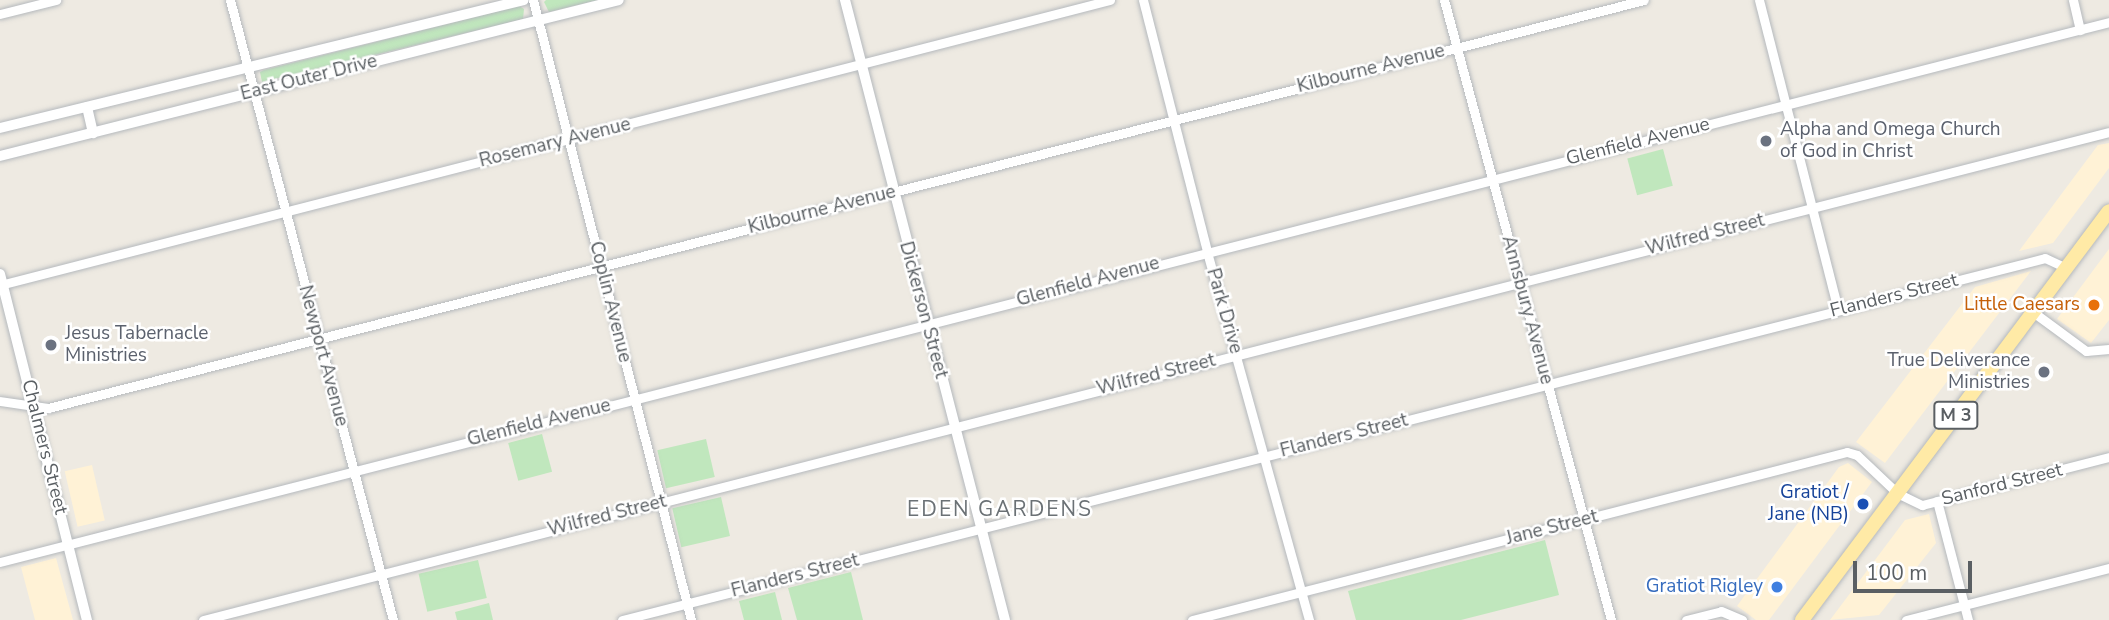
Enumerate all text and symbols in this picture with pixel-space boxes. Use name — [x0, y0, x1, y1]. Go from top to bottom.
street label: Kilbourne Avenue — [1295, 40, 1447, 98]
street label: East Outer Drive — [238, 50, 380, 106]
street label: Rosemary Avenue — [477, 113, 633, 173]
street label: Glenfield Avenue — [1564, 113, 1712, 171]
place label: Alpha and Omega Church of God in Christ — [1780, 119, 2001, 163]
marker: Alpha and Omega Church of God in Christ — [1758, 133, 1774, 149]
street label: Kilbourne Avenue — [746, 181, 898, 239]
street label: Wilfred Street — [1643, 209, 1767, 261]
street label: Annsbury Avenue — [1496, 233, 1558, 387]
street label: Coplin Avenue — [584, 239, 636, 365]
street label: Dickerson Street — [894, 239, 952, 381]
street label: Glenfield Avenue — [1014, 252, 1162, 312]
street label: Park Drive — [1201, 266, 1247, 356]
street label: Flanders Street — [1828, 269, 1960, 323]
street label: Newport Avenue — [293, 283, 353, 429]
place label: Little Caesars — [1964, 294, 2080, 316]
marker: Little Caesars — [2086, 297, 2102, 313]
place label: Jesus Tabernacle Ministries — [65, 323, 208, 367]
marker: Jesus Tabernacle Ministries — [43, 337, 59, 353]
street label: Wilfred Street — [1094, 349, 1218, 401]
place label: True Deliverance Ministries — [1887, 350, 2030, 394]
marker: True Deliverance Ministries — [2036, 364, 2052, 380]
street label: Chalmers Street — [16, 377, 72, 517]
street label: Glenfield Avenue — [465, 394, 613, 452]
road number: M 3 — [1933, 400, 1979, 430]
street label: Flanders Street — [1278, 409, 1410, 463]
street label: Sanford Street — [1939, 459, 2065, 511]
place label: Gratiot / Jane (NB) — [1768, 482, 1849, 526]
street label: Wilfred Street — [545, 490, 669, 542]
district label: EDEN GARDENS — [909, 496, 1091, 522]
marker: Gratiot / Jane (NB) — [1855, 496, 1871, 512]
street label: Jane Street — [1504, 506, 1600, 550]
scale bar — [1857, 546, 1976, 590]
street label: Flanders Street — [729, 549, 861, 603]
text: 100 m — [1866, 559, 1927, 587]
place label: Gratiot Rigley — [1646, 576, 1763, 598]
marker: Gratiot Rigley — [1769, 579, 1785, 595]

